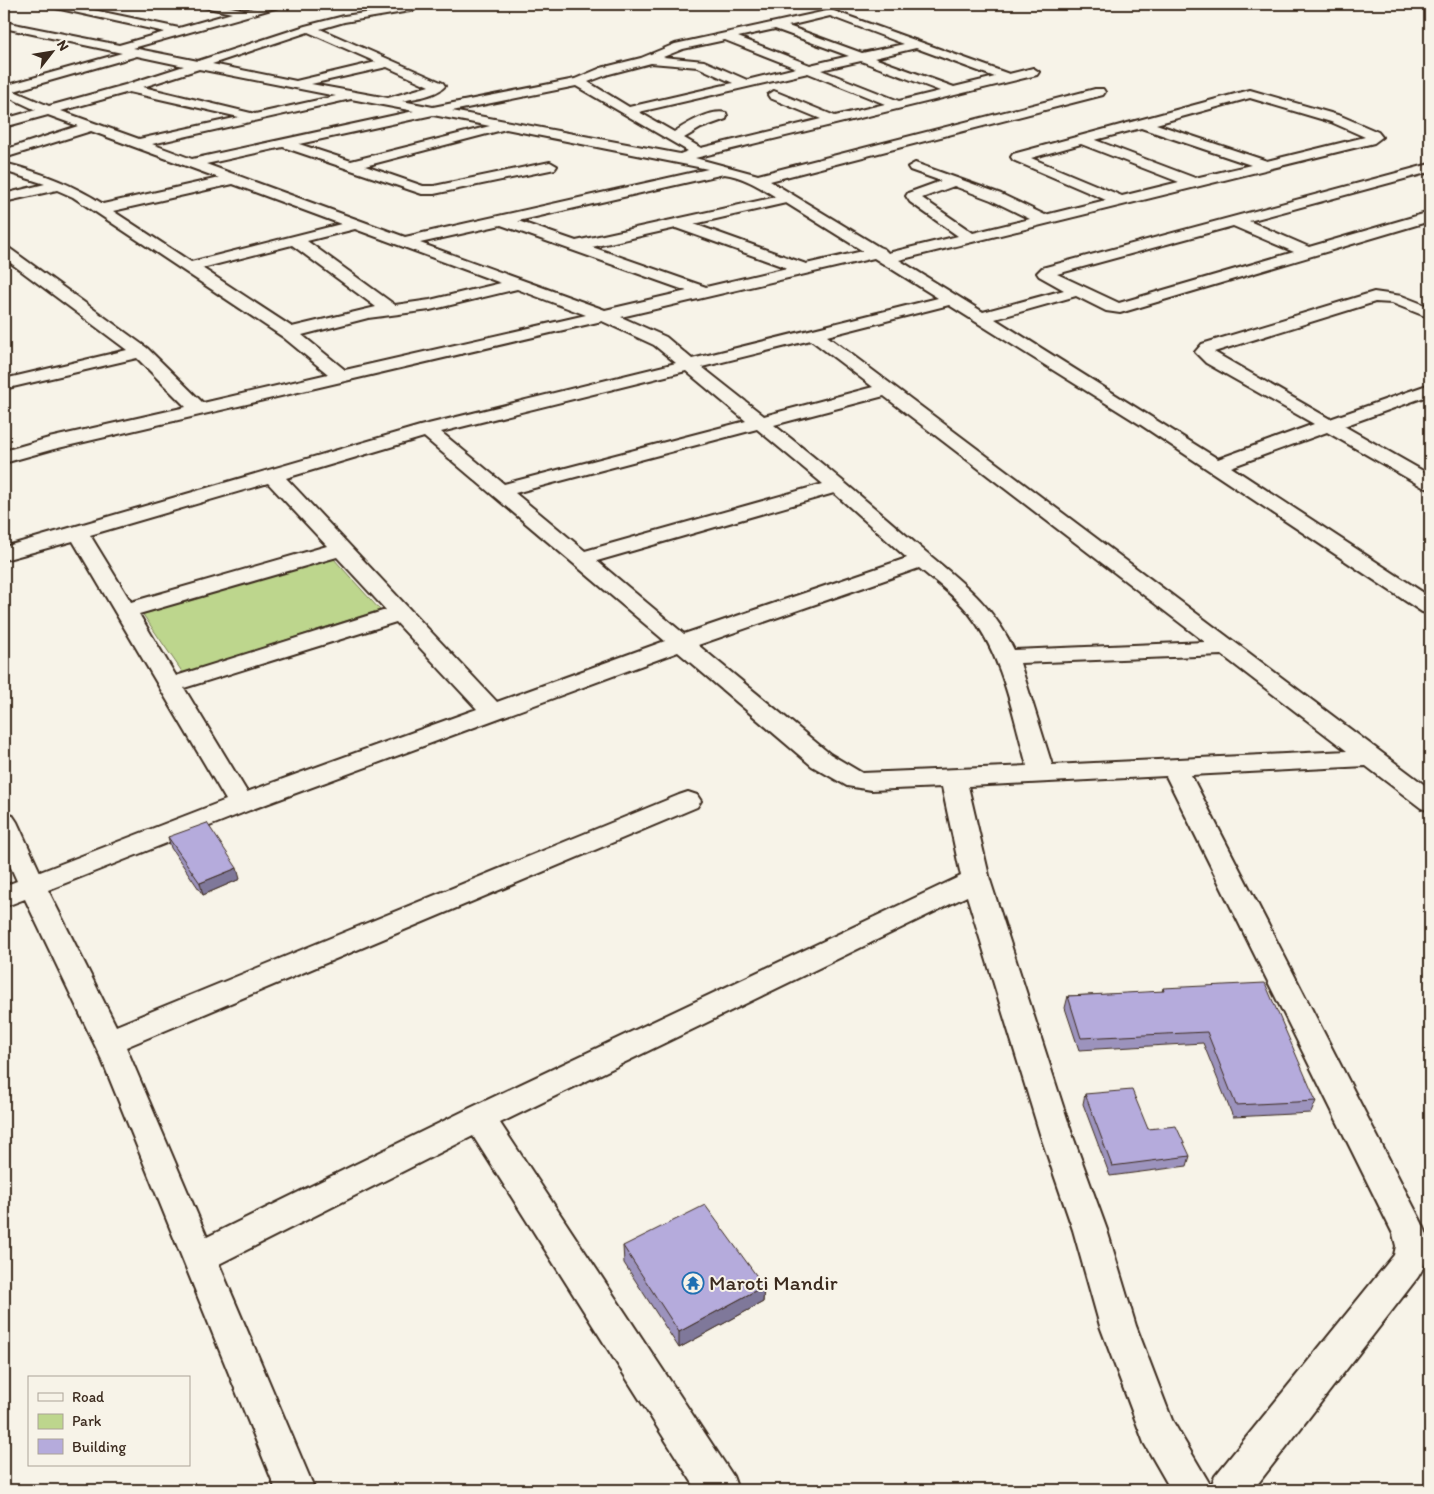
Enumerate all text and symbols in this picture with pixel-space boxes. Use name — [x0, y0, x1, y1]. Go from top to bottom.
north arrow — [28, 28, 78, 78]
text: N — [53, 37, 72, 54]
place label: Maroti Mandir — [709, 1270, 838, 1295]
temple icon: Maroti Mandir — [681, 1271, 705, 1295]
legend — [28, 1376, 190, 1466]
text: Road — [72, 1388, 105, 1406]
text: Park — [72, 1412, 102, 1430]
text: Building — [72, 1438, 126, 1456]

